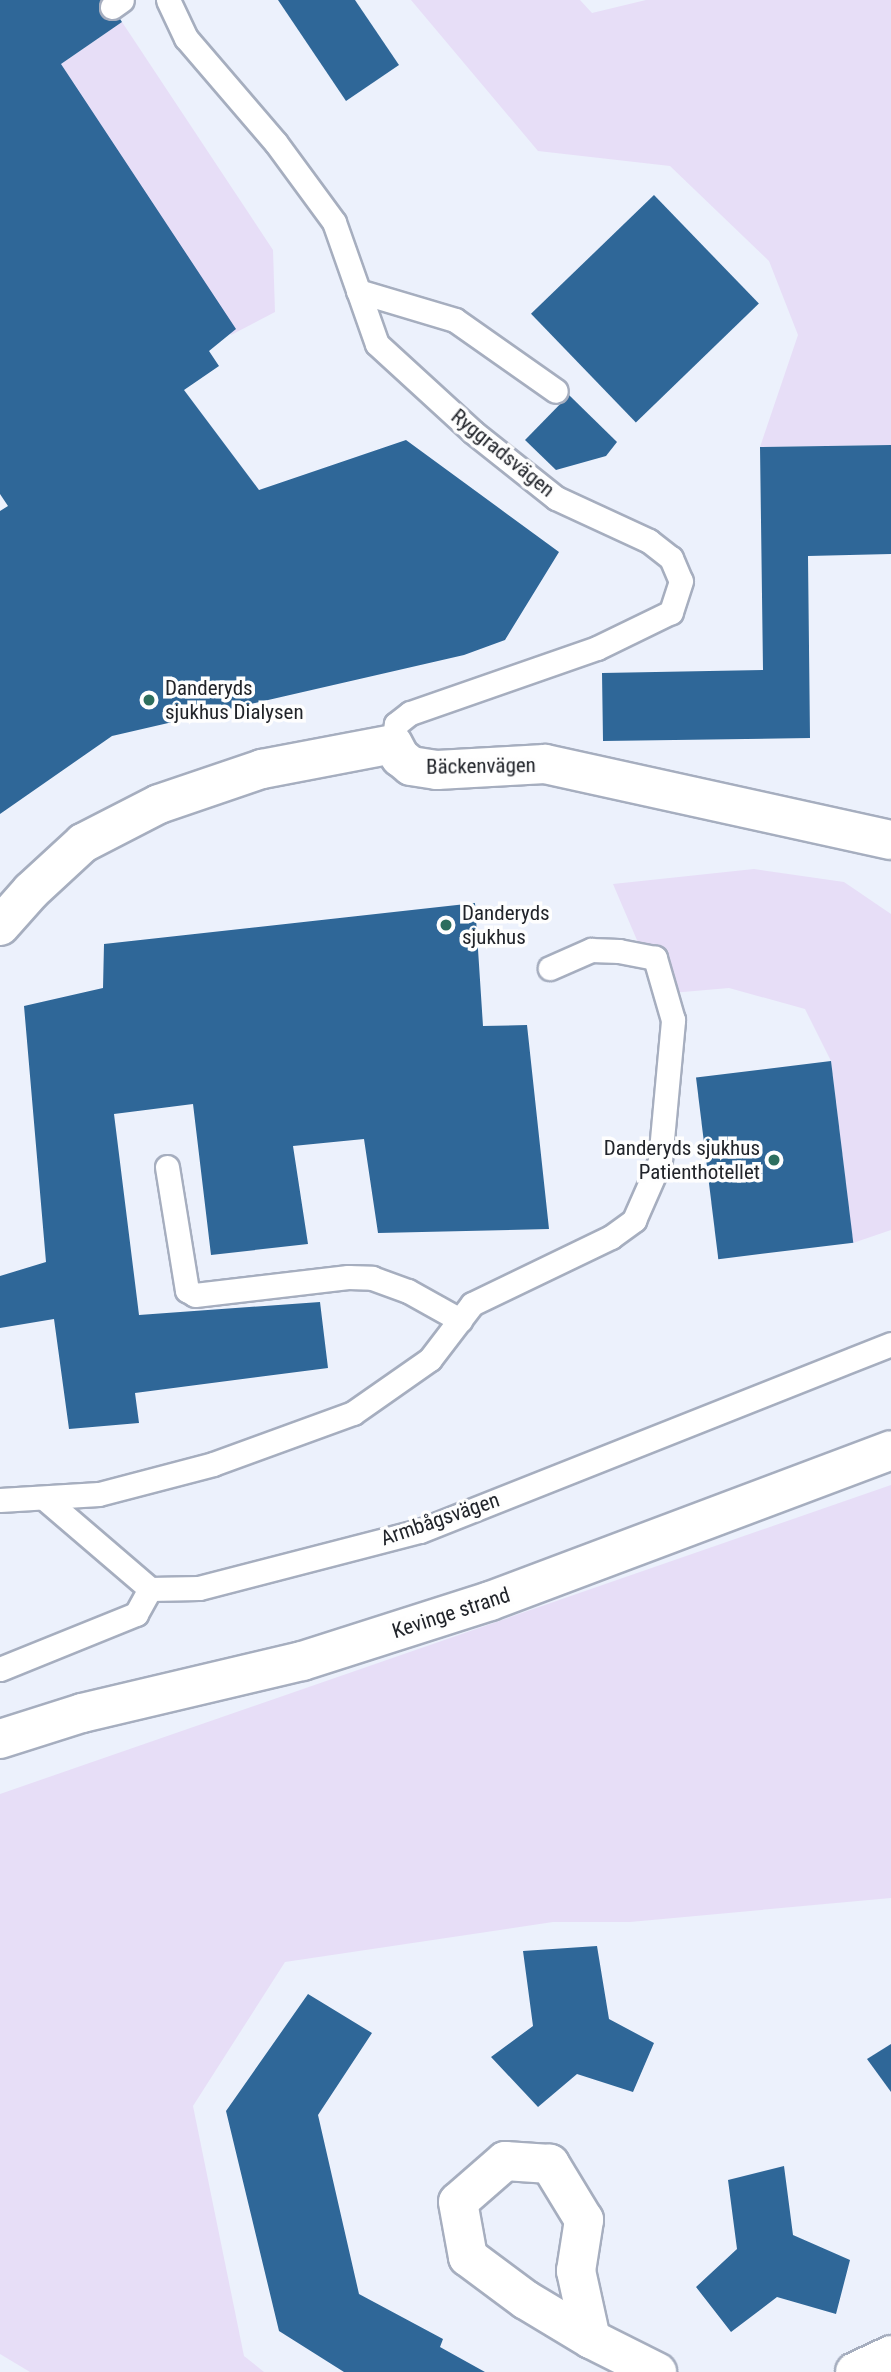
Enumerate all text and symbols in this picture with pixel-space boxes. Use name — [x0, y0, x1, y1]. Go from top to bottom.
street label: Ryggradsvägen — [446, 404, 560, 502]
place label: Danderyds sjukhus Dialysen — [165, 675, 304, 725]
marker: Danderyds sjukhus Dialysen — [139, 690, 159, 710]
street label: Bäckenvägen — [426, 752, 536, 780]
place label: Danderyds sjukhus — [462, 900, 550, 950]
marker: Danderyds sjukhus — [436, 915, 456, 935]
place label: Danderyds sjukhus Patienthotellet — [604, 1135, 760, 1185]
marker: Danderyds sjukhus Patienthotellet — [766, 1152, 782, 1168]
street label: Armbågsvägen — [377, 1487, 503, 1551]
street label: Kevinge strand — [389, 1582, 513, 1644]

